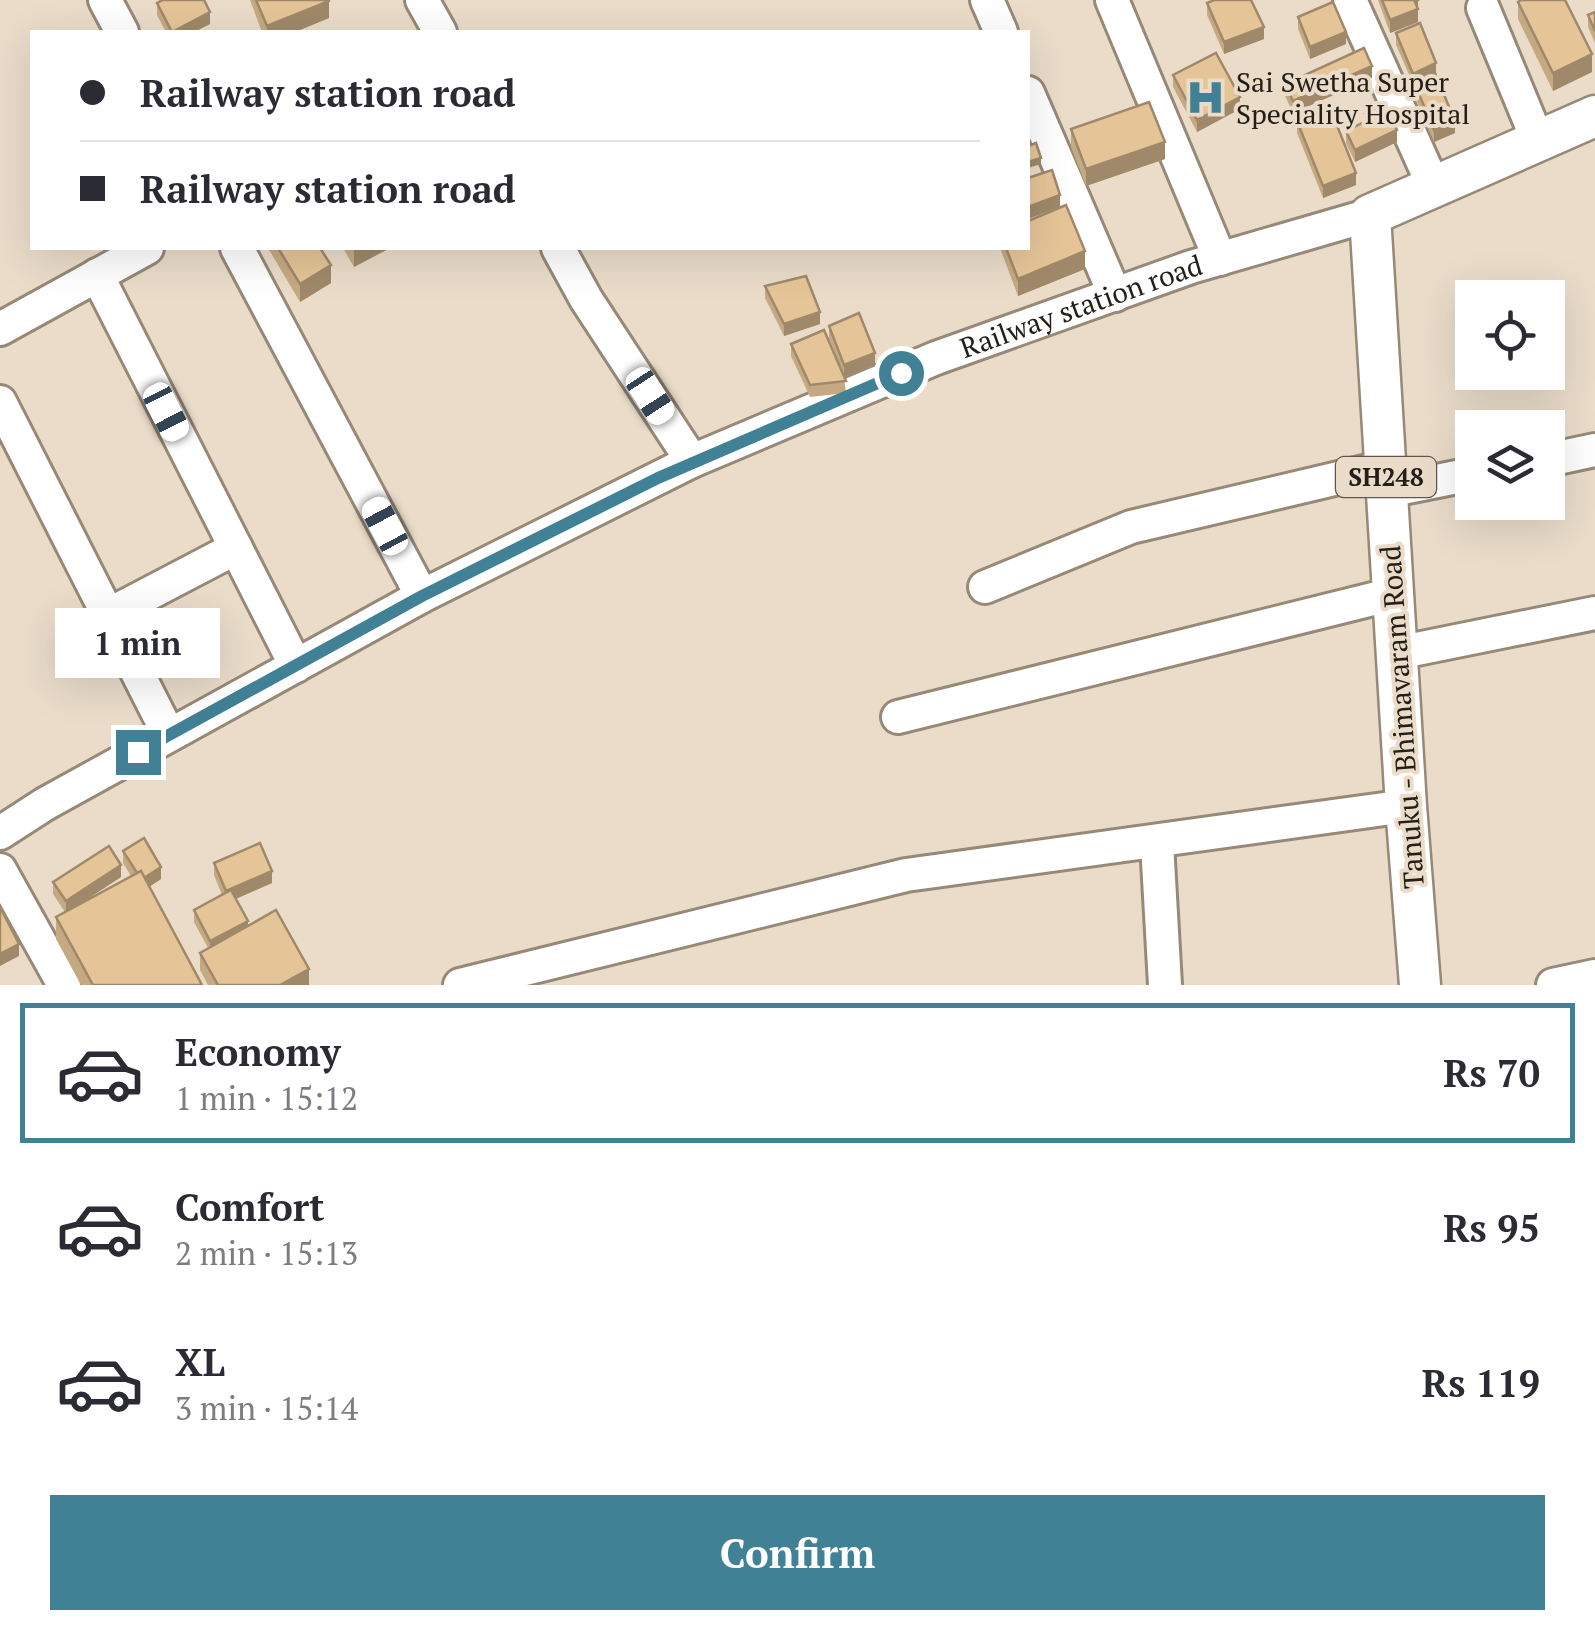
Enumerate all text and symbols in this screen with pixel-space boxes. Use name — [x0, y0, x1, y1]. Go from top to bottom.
place label: Sai Swetha Super Speciality Hospital — [1236, 63, 1470, 132]
text: Railway station road — [140, 68, 516, 118]
hospital icon: Sai Swetha Super Speciality Hospital — [1185, 77, 1227, 119]
text: Railway station road — [140, 164, 516, 214]
street label: Railway station road — [955, 246, 1206, 366]
map controls — [1455, 280, 1565, 520]
button: locate — [1455, 280, 1565, 390]
route start — [879, 351, 924, 396]
car — [621, 363, 679, 429]
car — [139, 378, 193, 446]
button: layers — [1455, 410, 1565, 520]
road number: SH248 — [1336, 457, 1436, 497]
car — [358, 492, 412, 560]
street label: Tanuku - Bhimavaram Road — [1371, 544, 1432, 890]
callout: 1 min — [56, 607, 220, 677]
text: 1 min — [94, 622, 181, 664]
route end — [116, 730, 161, 775]
text: Economy — [175, 1027, 341, 1077]
icon: car — [55, 1028, 145, 1118]
text: Rs 70 — [1443, 1048, 1540, 1098]
text: 1 min · 15:12 — [175, 1077, 358, 1119]
text: Comfort — [175, 1182, 324, 1232]
icon: car — [55, 1183, 145, 1273]
text: Rs 95 — [1443, 1203, 1540, 1253]
text: 2 min · 15:13 — [175, 1232, 358, 1274]
text: XL — [175, 1337, 225, 1387]
icon: car — [55, 1338, 145, 1428]
text: Rs 119 — [1422, 1358, 1540, 1408]
text: 3 min · 15:14 — [175, 1387, 358, 1429]
button: Confirm — [50, 1495, 1545, 1610]

